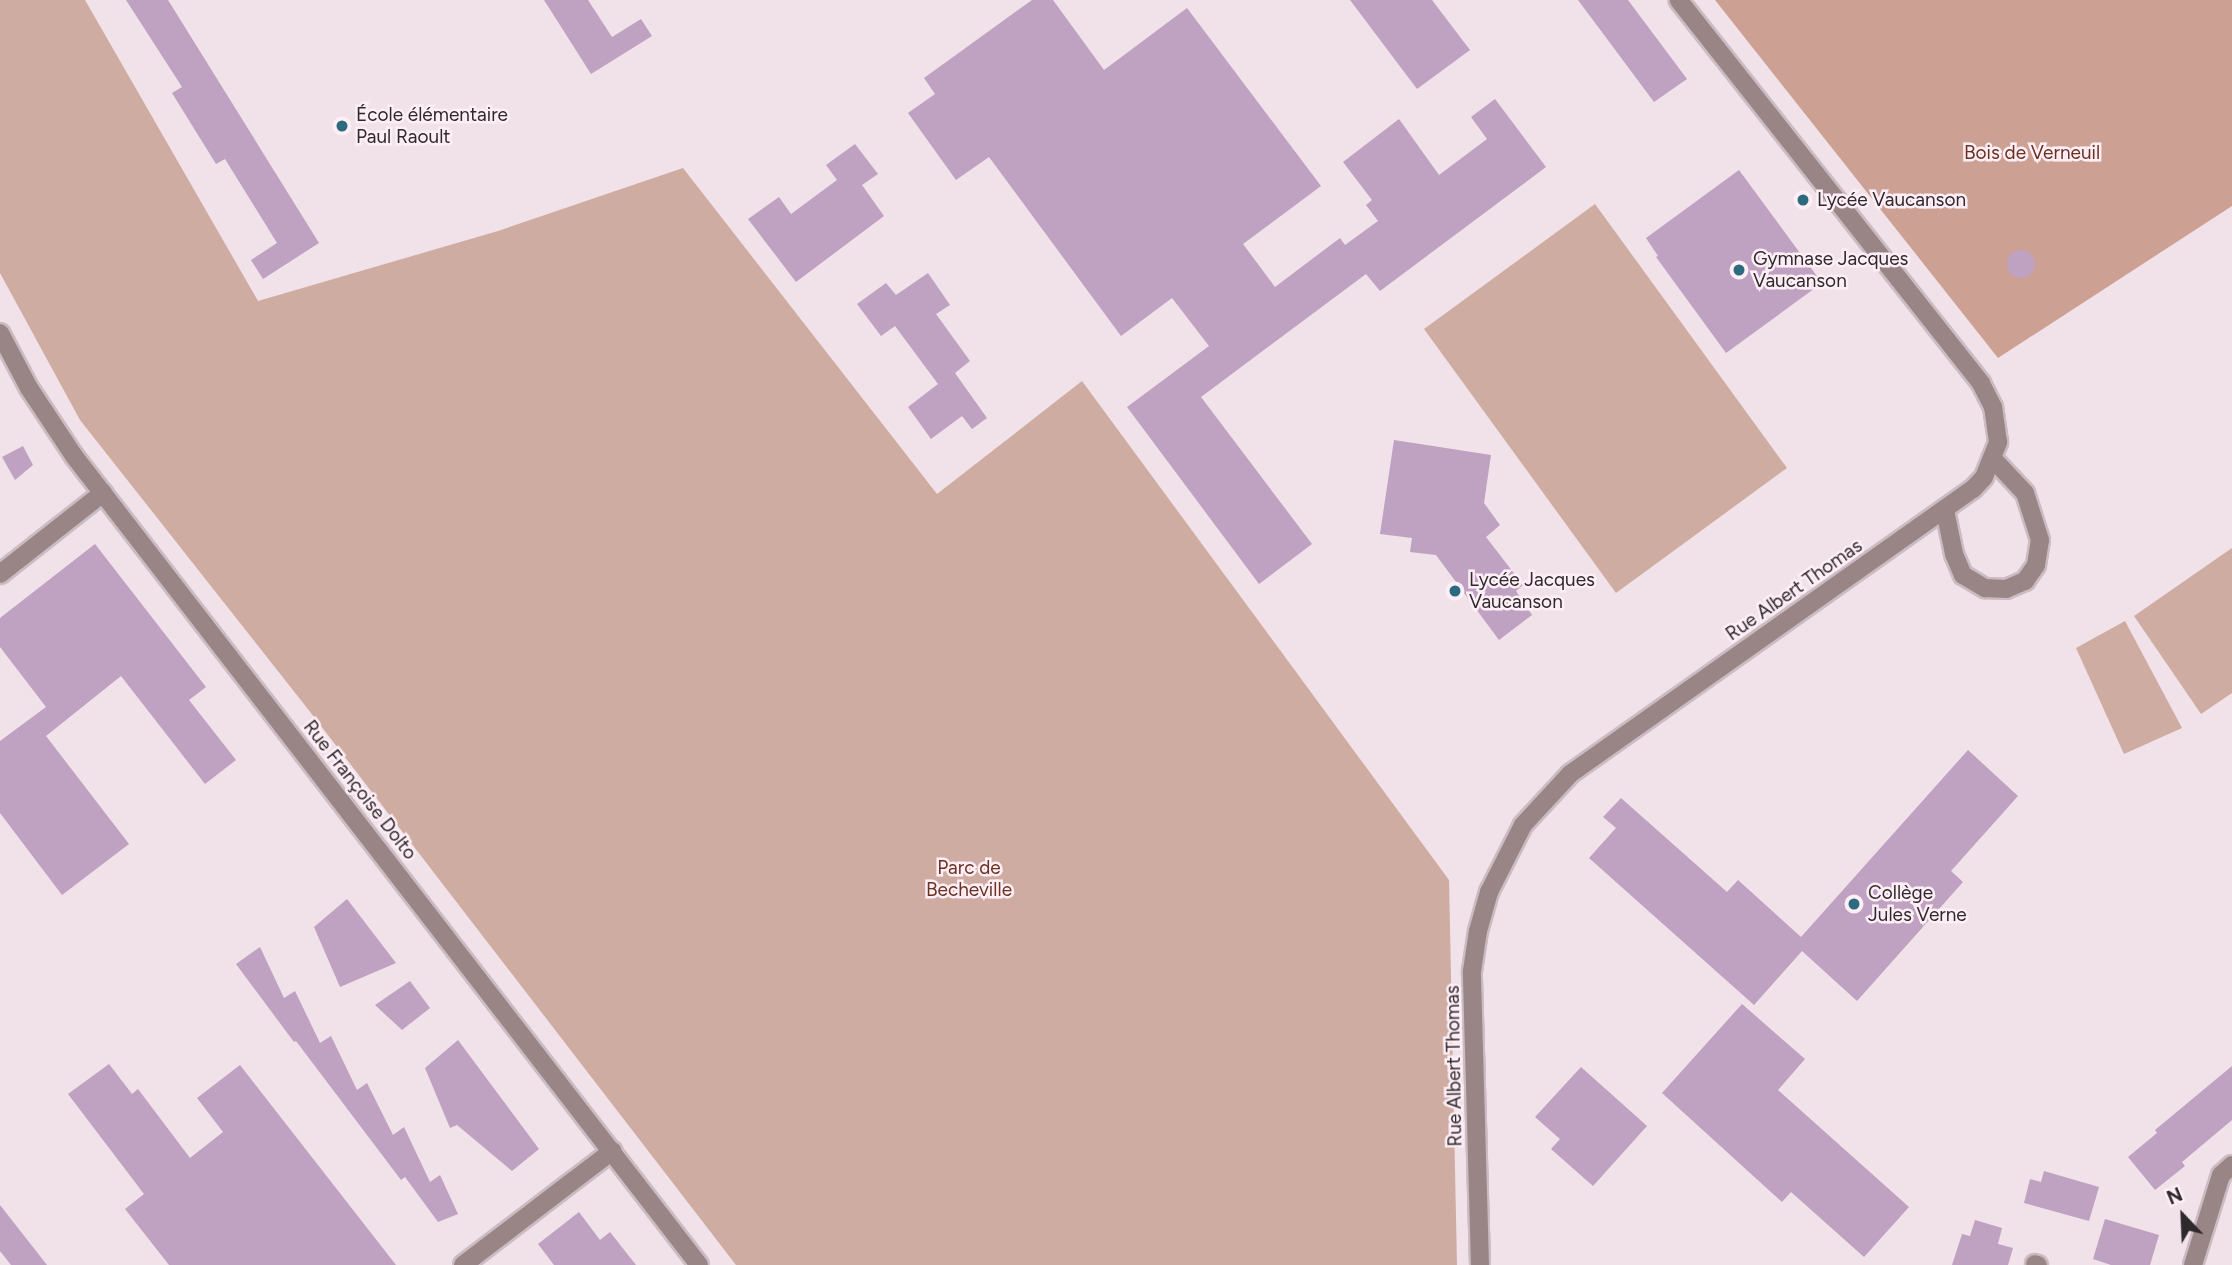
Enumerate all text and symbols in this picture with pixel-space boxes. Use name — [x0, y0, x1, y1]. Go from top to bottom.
place label: École élémentaire Paul Raoult — [356, 104, 508, 148]
marker: École élémentaire Paul Raoult — [334, 118, 350, 134]
park label: Bois de Verneuil — [1964, 142, 2100, 164]
place label: Lycée Vaucanson — [1817, 189, 1966, 211]
marker: Lycée Vaucanson — [1795, 192, 1811, 208]
place label: Gymnase Jacques Vaucanson — [1753, 248, 1908, 292]
marker: Gymnase Jacques Vaucanson — [1731, 262, 1747, 278]
street label: Rue Albert Thomas — [1721, 534, 1867, 646]
place label: Lycée Jacques Vaucanson — [1469, 569, 1595, 613]
marker: Lycée Jacques Vaucanson — [1447, 583, 1463, 599]
street label: Rue Françoise Dolto — [299, 716, 421, 864]
park label: Parc de Becheville — [926, 857, 1012, 901]
place label: Collège Jules Verne — [1868, 882, 1967, 926]
marker: Collège Jules Verne — [1846, 896, 1862, 912]
street label: Rue Albert Thomas — [1441, 985, 1467, 1147]
north arrow — [2148, 1181, 2218, 1251]
text: N — [2163, 1183, 2186, 1210]

